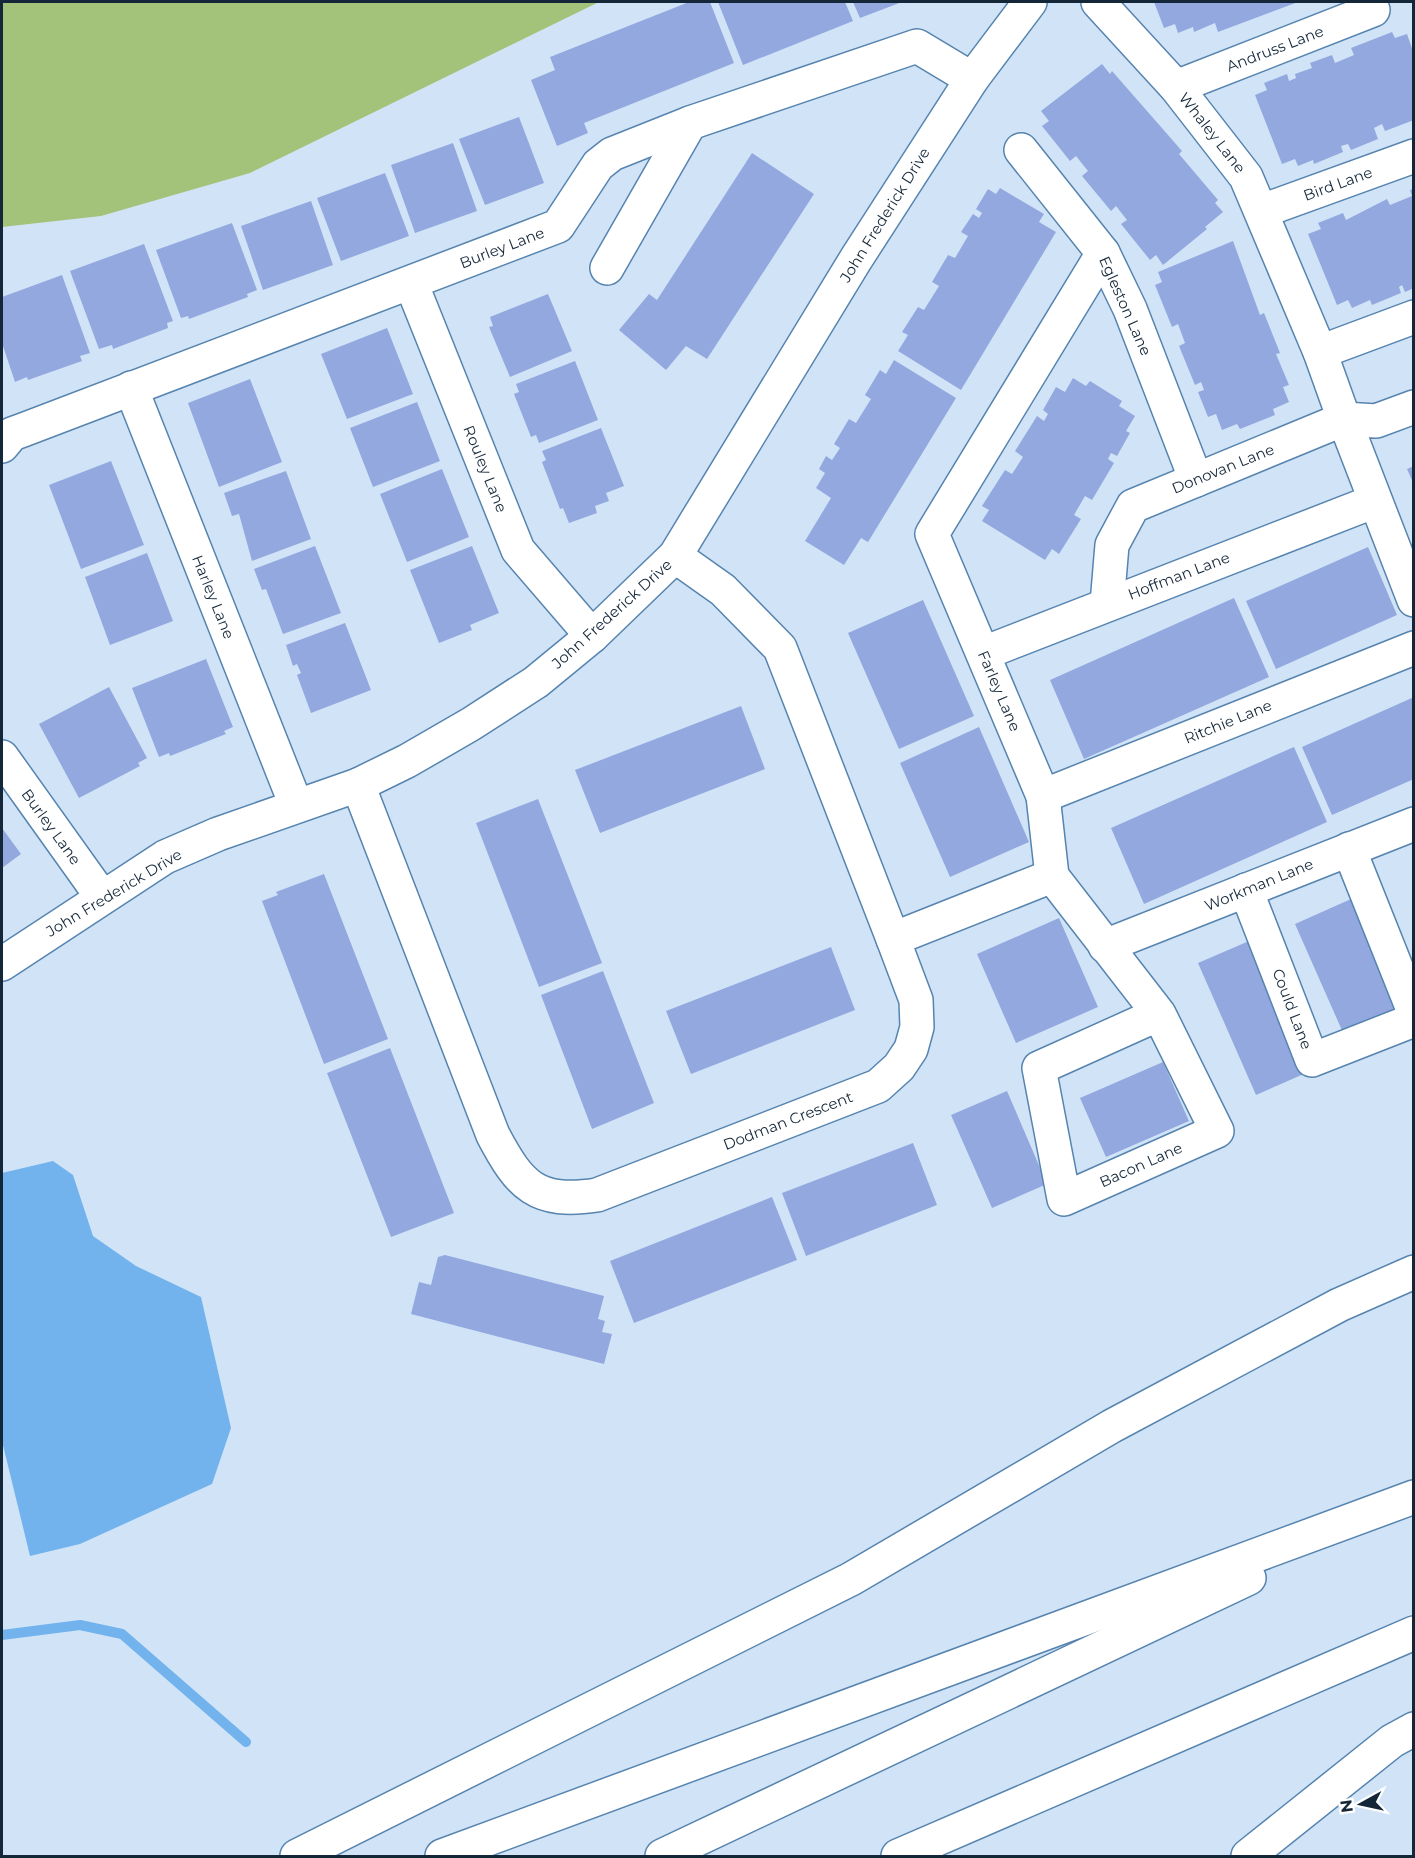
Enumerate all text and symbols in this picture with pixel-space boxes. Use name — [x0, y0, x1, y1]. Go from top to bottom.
street label: Andruss Lane — [1224, 21, 1326, 76]
street label: Whaley Lane — [1175, 88, 1250, 177]
street label: John Frederick Drive — [835, 144, 934, 286]
street label: Bird Lane — [1301, 162, 1375, 205]
street label: Burley Lane — [457, 223, 547, 272]
street label: Egleston Lane — [1095, 253, 1156, 358]
street label: Rouley Lane — [459, 422, 512, 515]
street label: Donovan Lane — [1169, 439, 1277, 498]
street label: Hoffman Lane — [1125, 547, 1232, 604]
street label: Harley Lane — [188, 552, 239, 642]
street label: John Frederick Drive — [547, 555, 676, 673]
street label: Farley Lane — [974, 648, 1025, 734]
street label: Ritchie Lane — [1181, 695, 1274, 748]
street label: Burley Lane — [17, 785, 85, 868]
street label: John Frederick Drive — [42, 845, 185, 941]
street label: Workman Lane — [1202, 854, 1316, 915]
street label: Could Lane — [1268, 966, 1317, 1052]
street label: Dodman Crescent — [720, 1087, 855, 1154]
street label: Bacon Lane — [1096, 1138, 1185, 1191]
north arrow — [1331, 1774, 1391, 1834]
text: N — [1336, 1798, 1357, 1814]

